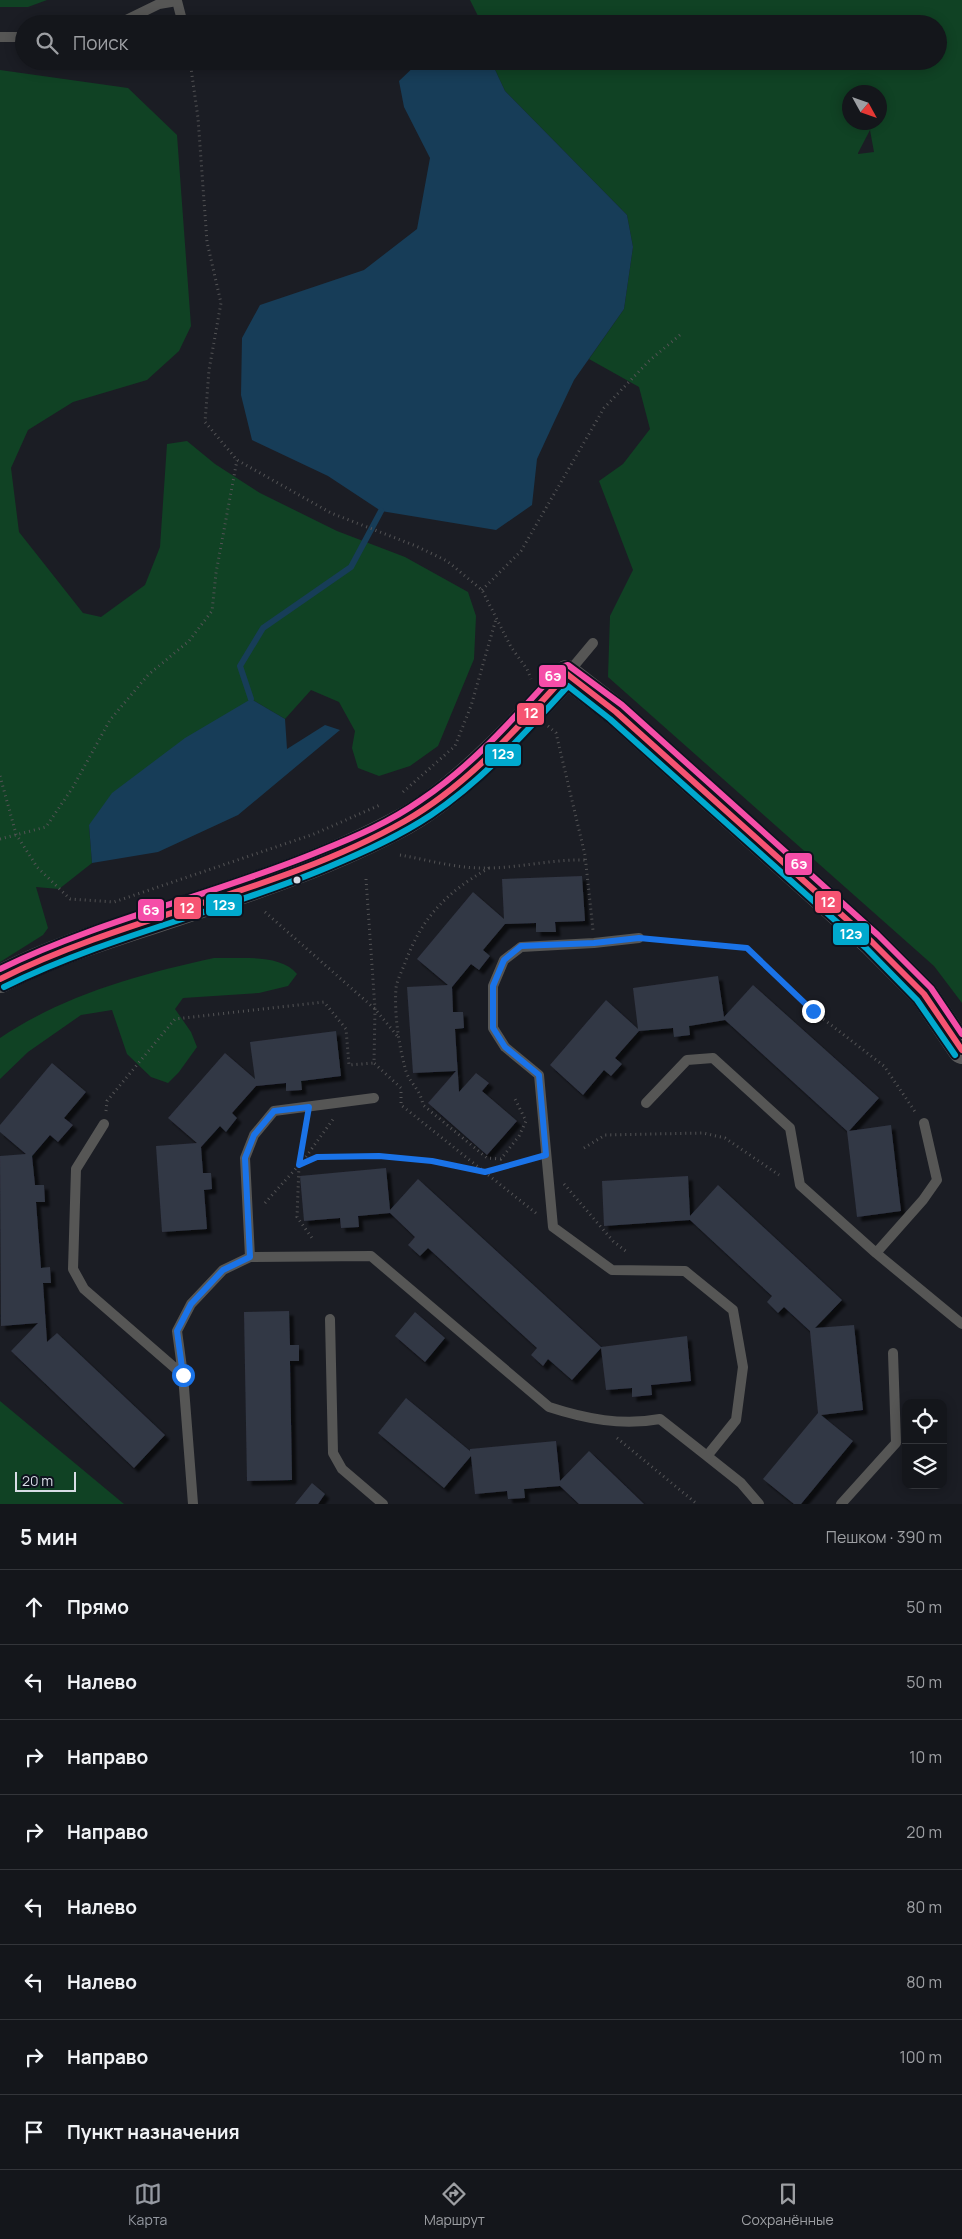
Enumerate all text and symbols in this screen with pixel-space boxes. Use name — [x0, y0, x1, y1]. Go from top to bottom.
search box — [15, 15, 947, 70]
icon: search — [33, 29, 61, 57]
text: Поиск — [73, 30, 128, 56]
north arrow — [842, 85, 887, 130]
line badge: 6э — [538, 664, 567, 688]
text: 6э — [545, 666, 561, 685]
line badge: 12 — [516, 702, 545, 726]
text: 12 — [524, 703, 538, 722]
line badge: 12э — [484, 743, 522, 767]
text: 12э — [492, 744, 514, 763]
line badge: 6э — [784, 852, 813, 876]
text: 6э — [791, 854, 807, 873]
unlabelled marker — [292, 875, 302, 885]
line badge: 12 — [814, 890, 842, 914]
text: 12 — [821, 892, 835, 911]
line badge: 12э — [205, 893, 243, 917]
text: 12э — [213, 895, 235, 914]
line badge: 12 — [173, 896, 202, 920]
line badge: 6э — [137, 898, 165, 922]
text: 12 — [180, 898, 194, 917]
text: 6э — [143, 900, 159, 919]
line badge: 12э — [832, 922, 870, 946]
text: 12э — [840, 924, 862, 943]
route end — [802, 1000, 825, 1023]
route start — [172, 1364, 195, 1387]
map controls — [902, 1399, 947, 1489]
button: locate — [902, 1399, 947, 1444]
button: layers — [902, 1444, 947, 1489]
scale bar — [15, 1469, 76, 1492]
text: 20 m — [22, 1471, 53, 1490]
text: 5 мин — [20, 1523, 78, 1551]
text: Пешком · 390 m — [826, 1526, 942, 1548]
icon: ahead — [20, 1593, 48, 1621]
text: Прямо — [67, 1594, 129, 1620]
text: 50 m — [906, 1596, 942, 1618]
icon: left — [20, 1668, 48, 1696]
text: Налево — [67, 1669, 137, 1695]
text: 50 m — [906, 1671, 942, 1693]
icon: right — [20, 1743, 48, 1771]
text: Направо — [67, 1744, 148, 1770]
text: 10 m — [909, 1746, 942, 1768]
icon: right — [20, 1818, 48, 1846]
text: Направо — [67, 1819, 148, 1845]
text: 20 m — [906, 1821, 942, 1843]
icon: left — [20, 1893, 48, 1921]
text: Налево — [67, 1894, 137, 1920]
text: 80 m — [906, 1896, 942, 1918]
icon: left — [20, 1968, 48, 1996]
text: Налево — [67, 1969, 137, 1995]
text: 80 m — [906, 1971, 942, 1993]
icon: right — [20, 2043, 48, 2071]
text: Направо — [67, 2044, 148, 2070]
text: 100 m — [899, 2046, 942, 2068]
icon: arrive — [20, 2118, 48, 2146]
text: Пункт назначения — [67, 2119, 240, 2145]
tab: Карта — [128, 2180, 167, 2229]
tab: Маршрут — [424, 2180, 485, 2229]
tab: Сохранённые — [742, 2180, 834, 2229]

